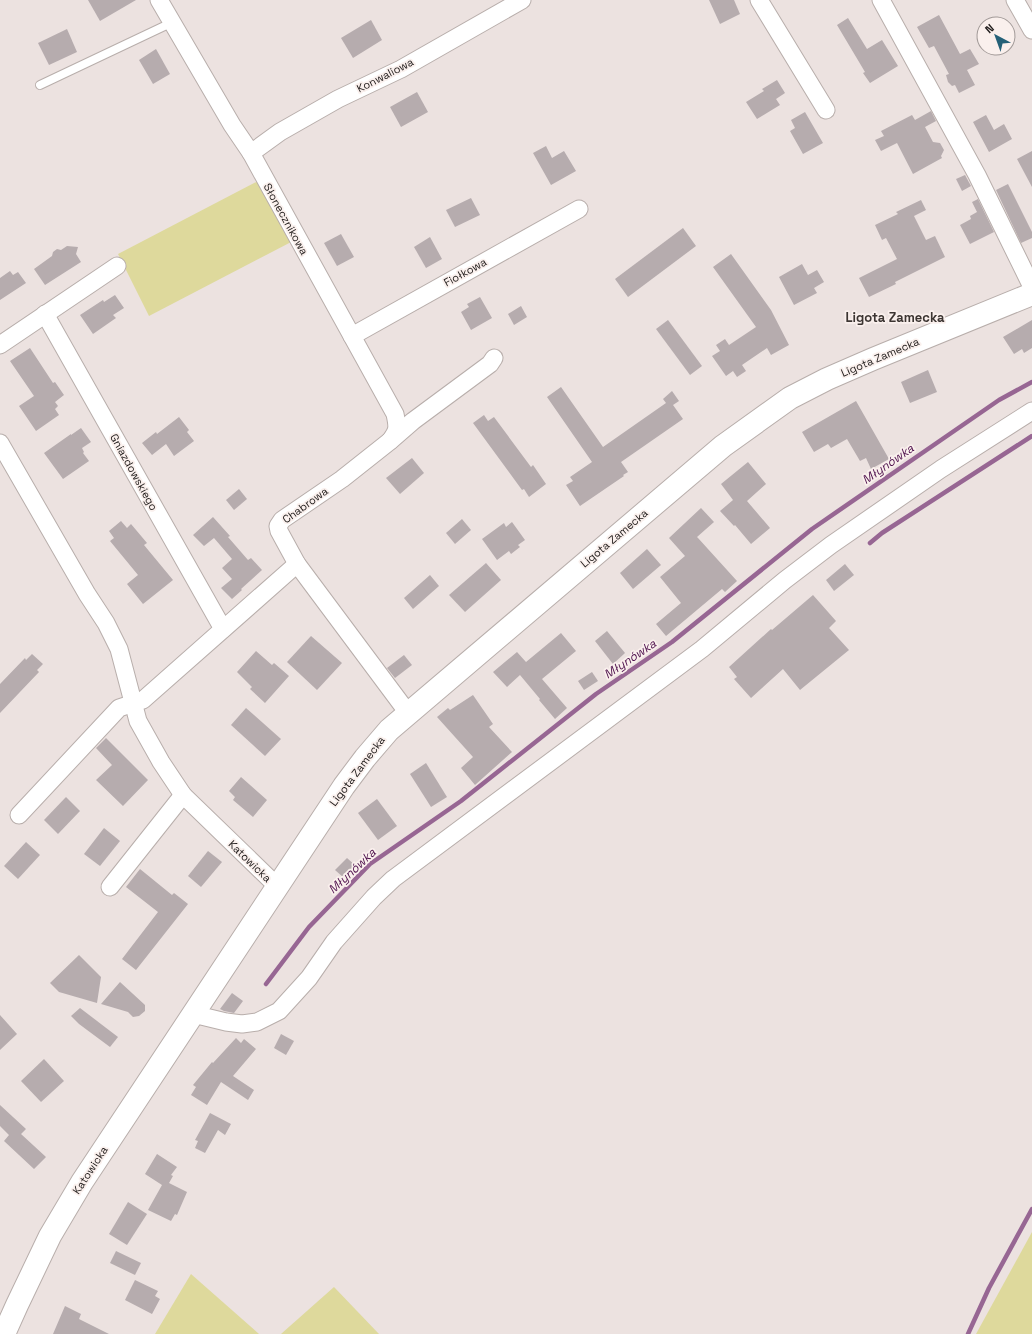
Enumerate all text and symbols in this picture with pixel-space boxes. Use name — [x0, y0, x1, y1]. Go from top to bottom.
north arrow — [976, 16, 1016, 56]
text: N — [982, 21, 997, 36]
street label: Konwaliowa — [354, 54, 416, 95]
street label: Słonecznikowa — [261, 181, 312, 258]
street label: Fiołkowa — [441, 254, 489, 289]
district label: Ligota Zamecka — [845, 309, 945, 326]
street label: Ligota Zamecka — [839, 334, 922, 380]
street label: Gniazdowskiego — [107, 431, 161, 513]
water label: Młynówka — [859, 440, 917, 488]
street label: Chabrowa — [279, 483, 331, 526]
street label: Ligota Zamecka — [577, 505, 651, 570]
water label: Młynówka — [601, 636, 659, 682]
street label: Ligota Zamecka — [326, 733, 388, 809]
street label: Katowicka — [226, 837, 275, 885]
water label: Młynówka — [325, 845, 379, 897]
street label: Katowicka — [69, 1143, 111, 1197]

